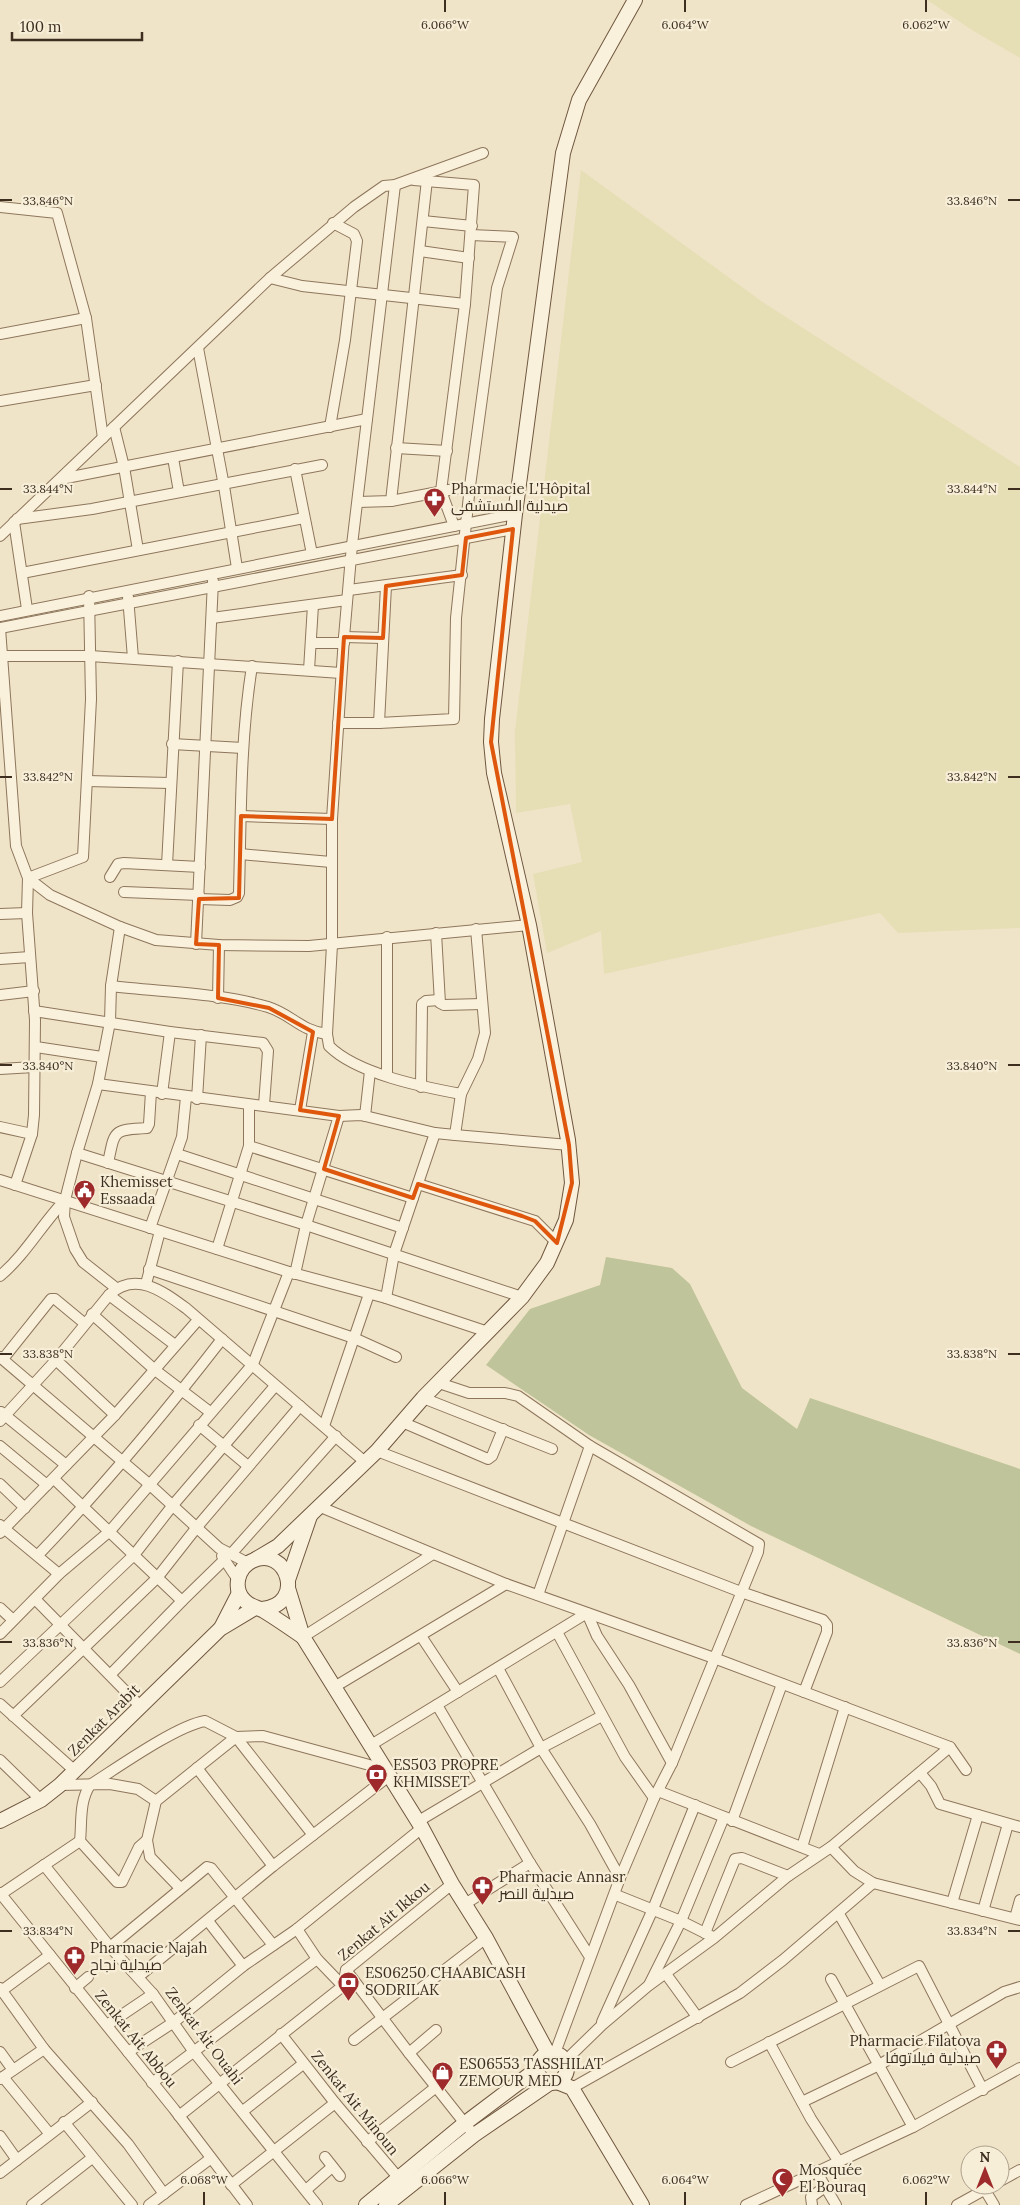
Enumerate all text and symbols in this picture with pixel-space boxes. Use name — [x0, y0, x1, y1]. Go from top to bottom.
scale bar — [12, 10, 142, 42]
text: 100 m — [20, 17, 61, 36]
text: 6.066°W — [421, 17, 470, 32]
text: 6.064°W — [661, 17, 710, 32]
text: 6.062°W — [902, 17, 951, 32]
text: 33.846°N — [23, 193, 73, 208]
text: 33.846°N — [947, 193, 997, 208]
place label: Pharmacie L'Hôpital صيدلية المستشفى — [451, 479, 590, 516]
text: 33.844°N — [23, 481, 73, 496]
text: 33.844°N — [947, 481, 997, 496]
pharmacy icon: Pharmacie L'Hôpital صيدلية المستشفى — [423, 486, 447, 517]
text: 33.842°N — [23, 769, 73, 784]
text: 33.842°N — [947, 769, 997, 784]
text: 33.840°N — [22, 1058, 74, 1073]
text: 33.840°N — [946, 1058, 998, 1073]
place label: Khemisset Essaada — [100, 1172, 173, 1208]
public building icon: Khemisset Essaada — [72, 1179, 96, 1210]
text: 33.838°N — [23, 1346, 73, 1361]
text: 33.838°N — [947, 1346, 997, 1361]
text: 33.836°N — [23, 1635, 73, 1650]
text: 33.836°N — [947, 1635, 997, 1650]
street label: Zenkat Arabit — [64, 1679, 144, 1760]
place label: ES503 PROPRE KHMISSET — [393, 1755, 499, 1791]
bank icon: ES503 PROPRE KHMISSET — [365, 1762, 389, 1793]
place label: Pharmacie Annasr صيدلية النصر — [498, 1867, 626, 1903]
pharmacy icon: Pharmacie Annasr صيدلية النصر — [471, 1874, 495, 1905]
street label: Zenkat Ait Ikkou — [334, 1877, 434, 1965]
text: 33.834°N — [23, 1923, 73, 1938]
text: 33.834°N — [947, 1923, 997, 1938]
place label: Pharmacie Najah صيدلية نجاح — [90, 1938, 207, 1976]
pharmacy icon: Pharmacie Najah صيدلية نجاح — [62, 1945, 86, 1976]
place label: ES06250 CHAABICASH SODRILAK — [365, 1963, 526, 1999]
bank icon: ES06250 CHAABICASH SODRILAK — [337, 1970, 361, 2001]
street label: Zenkat Ait Ouahi — [162, 1983, 247, 2088]
street label: Zenkat Ait Abbou — [91, 1986, 182, 2091]
place label: Pharmacie Filatova صيدلية فيلاتوفا — [850, 2031, 981, 2067]
pharmacy icon: Pharmacie Filatova صيدلية فيلاتوفا — [985, 2038, 1009, 2069]
street label: Zenkat Ait Minoun — [307, 2046, 403, 2159]
place label: ES06553 TASSHILAT ZEMOUR MED — [459, 2054, 604, 2090]
shop icon: ES06553 TASSHILAT ZEMOUR MED — [431, 2061, 455, 2092]
north arrow — [960, 2145, 1010, 2195]
text: N — [980, 2148, 991, 2166]
place label: Mosquée El Bouraq — [799, 2160, 866, 2196]
mosque icon: Mosquée El Bouraq — [771, 2167, 795, 2198]
text: 6.068°W — [180, 2172, 229, 2187]
text: 6.066°W — [421, 2172, 470, 2187]
text: 6.064°W — [661, 2172, 710, 2187]
text: 6.062°W — [902, 2172, 951, 2187]

